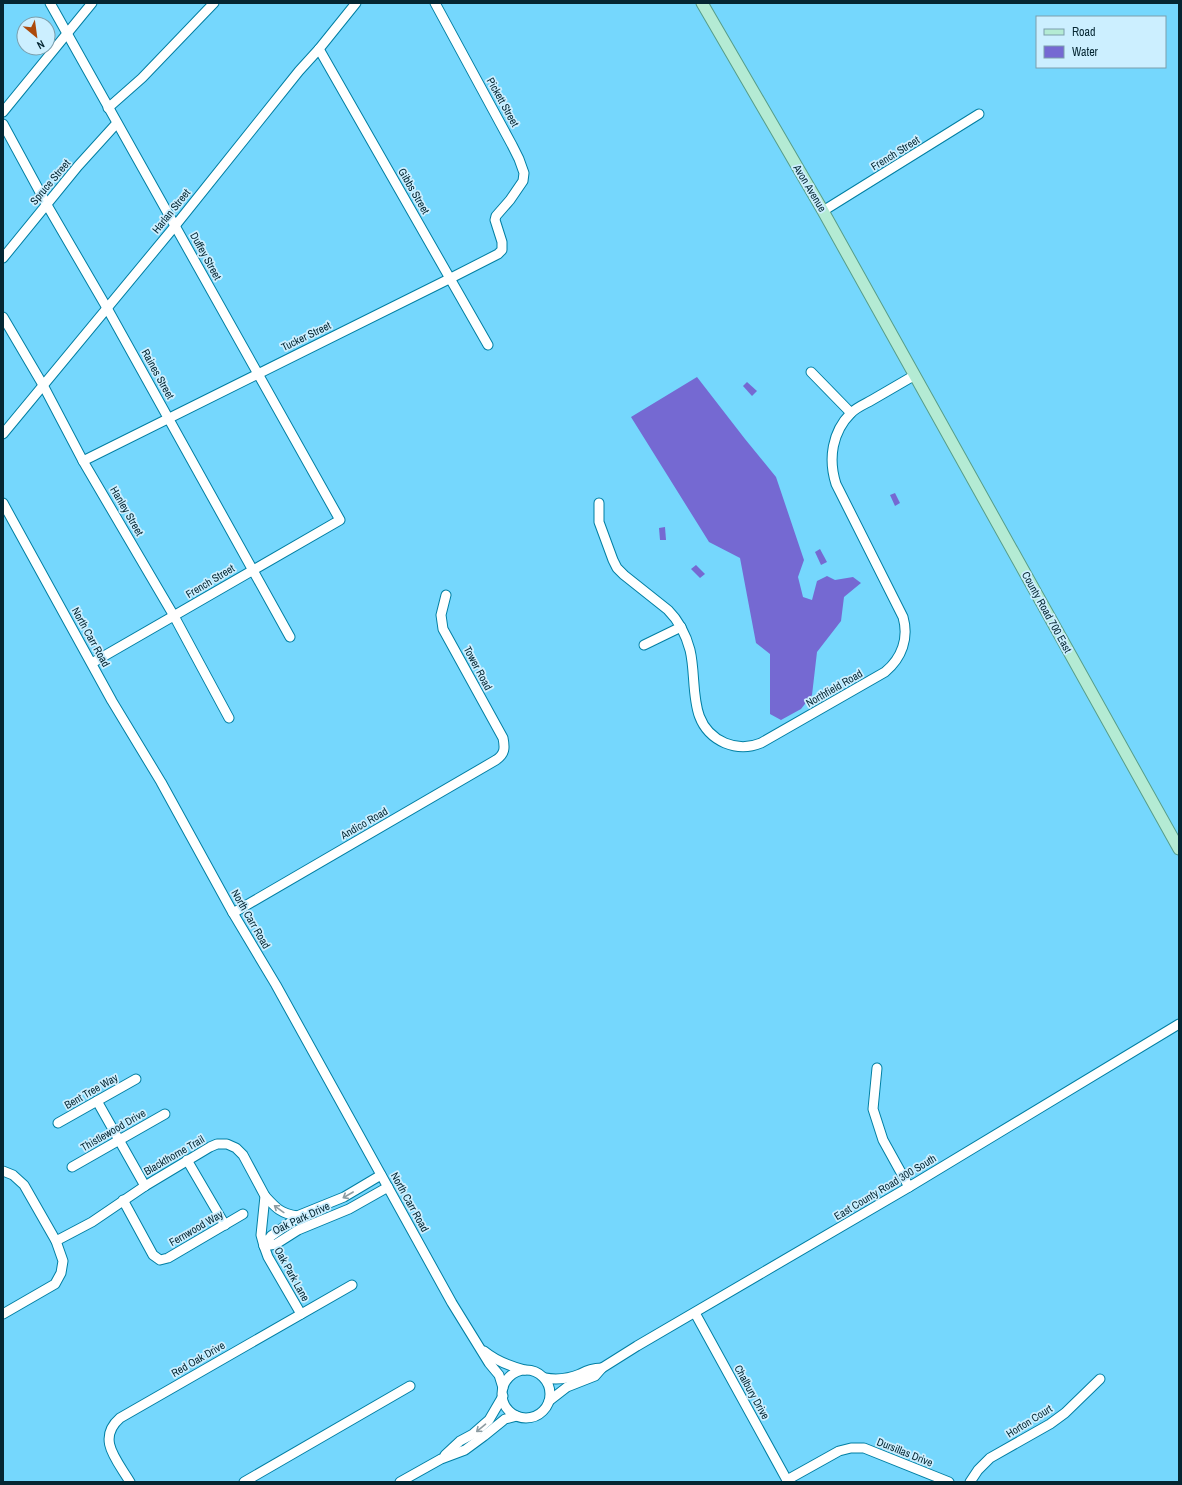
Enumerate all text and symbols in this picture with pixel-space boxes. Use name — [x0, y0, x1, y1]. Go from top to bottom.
north arrow — [16, 16, 56, 56]
legend — [1036, 16, 1166, 68]
text: Road — [1072, 24, 1096, 40]
text: N — [35, 37, 47, 52]
text: Water — [1072, 44, 1099, 60]
street label: Pickett Street — [484, 75, 522, 130]
street label: French Street — [868, 132, 922, 173]
street label: Spruce Street — [27, 156, 73, 208]
street label: Avon Avenue — [790, 161, 830, 214]
street label: Gibbs Street — [395, 166, 433, 217]
street label: Harlan Street — [149, 186, 193, 236]
street label: Duffey Street — [187, 230, 225, 283]
street label: Tucker Street — [279, 318, 333, 354]
street label: Raines Street — [139, 346, 178, 402]
street label: Hanley Street — [107, 484, 147, 539]
street label: French Street — [183, 561, 237, 601]
street label: County Road 700 East — [1019, 569, 1075, 656]
street label: North Carr Road — [69, 605, 113, 669]
street label: Tower Road — [461, 643, 495, 693]
street label: Northfield Road — [803, 666, 865, 710]
street label: Andico Road — [337, 804, 390, 843]
street label: North Carr Road — [228, 887, 274, 951]
street label: Bent Tree Way — [62, 1070, 121, 1112]
street label: Thistlewood Drive — [78, 1106, 148, 1154]
street label: Blackthorne Trail — [141, 1132, 207, 1178]
street label: East County Road 300 South — [831, 1151, 939, 1223]
street label: North Carr Road — [388, 1170, 432, 1234]
one-way arrow — [342, 1191, 354, 1199]
street label: Oak Park Drive — [270, 1199, 332, 1237]
one-way arrow — [274, 1205, 285, 1213]
street label: Fernwood Way — [167, 1207, 226, 1249]
street label: Oak Park Lane — [271, 1244, 313, 1304]
street label: Red Oak Drive — [169, 1338, 227, 1380]
street label: Chalbury Drive — [731, 1362, 773, 1422]
street label: Horton Court — [1003, 1401, 1055, 1441]
one-way arrow — [476, 1423, 486, 1432]
street label: Dursillas Drive — [875, 1434, 935, 1470]

